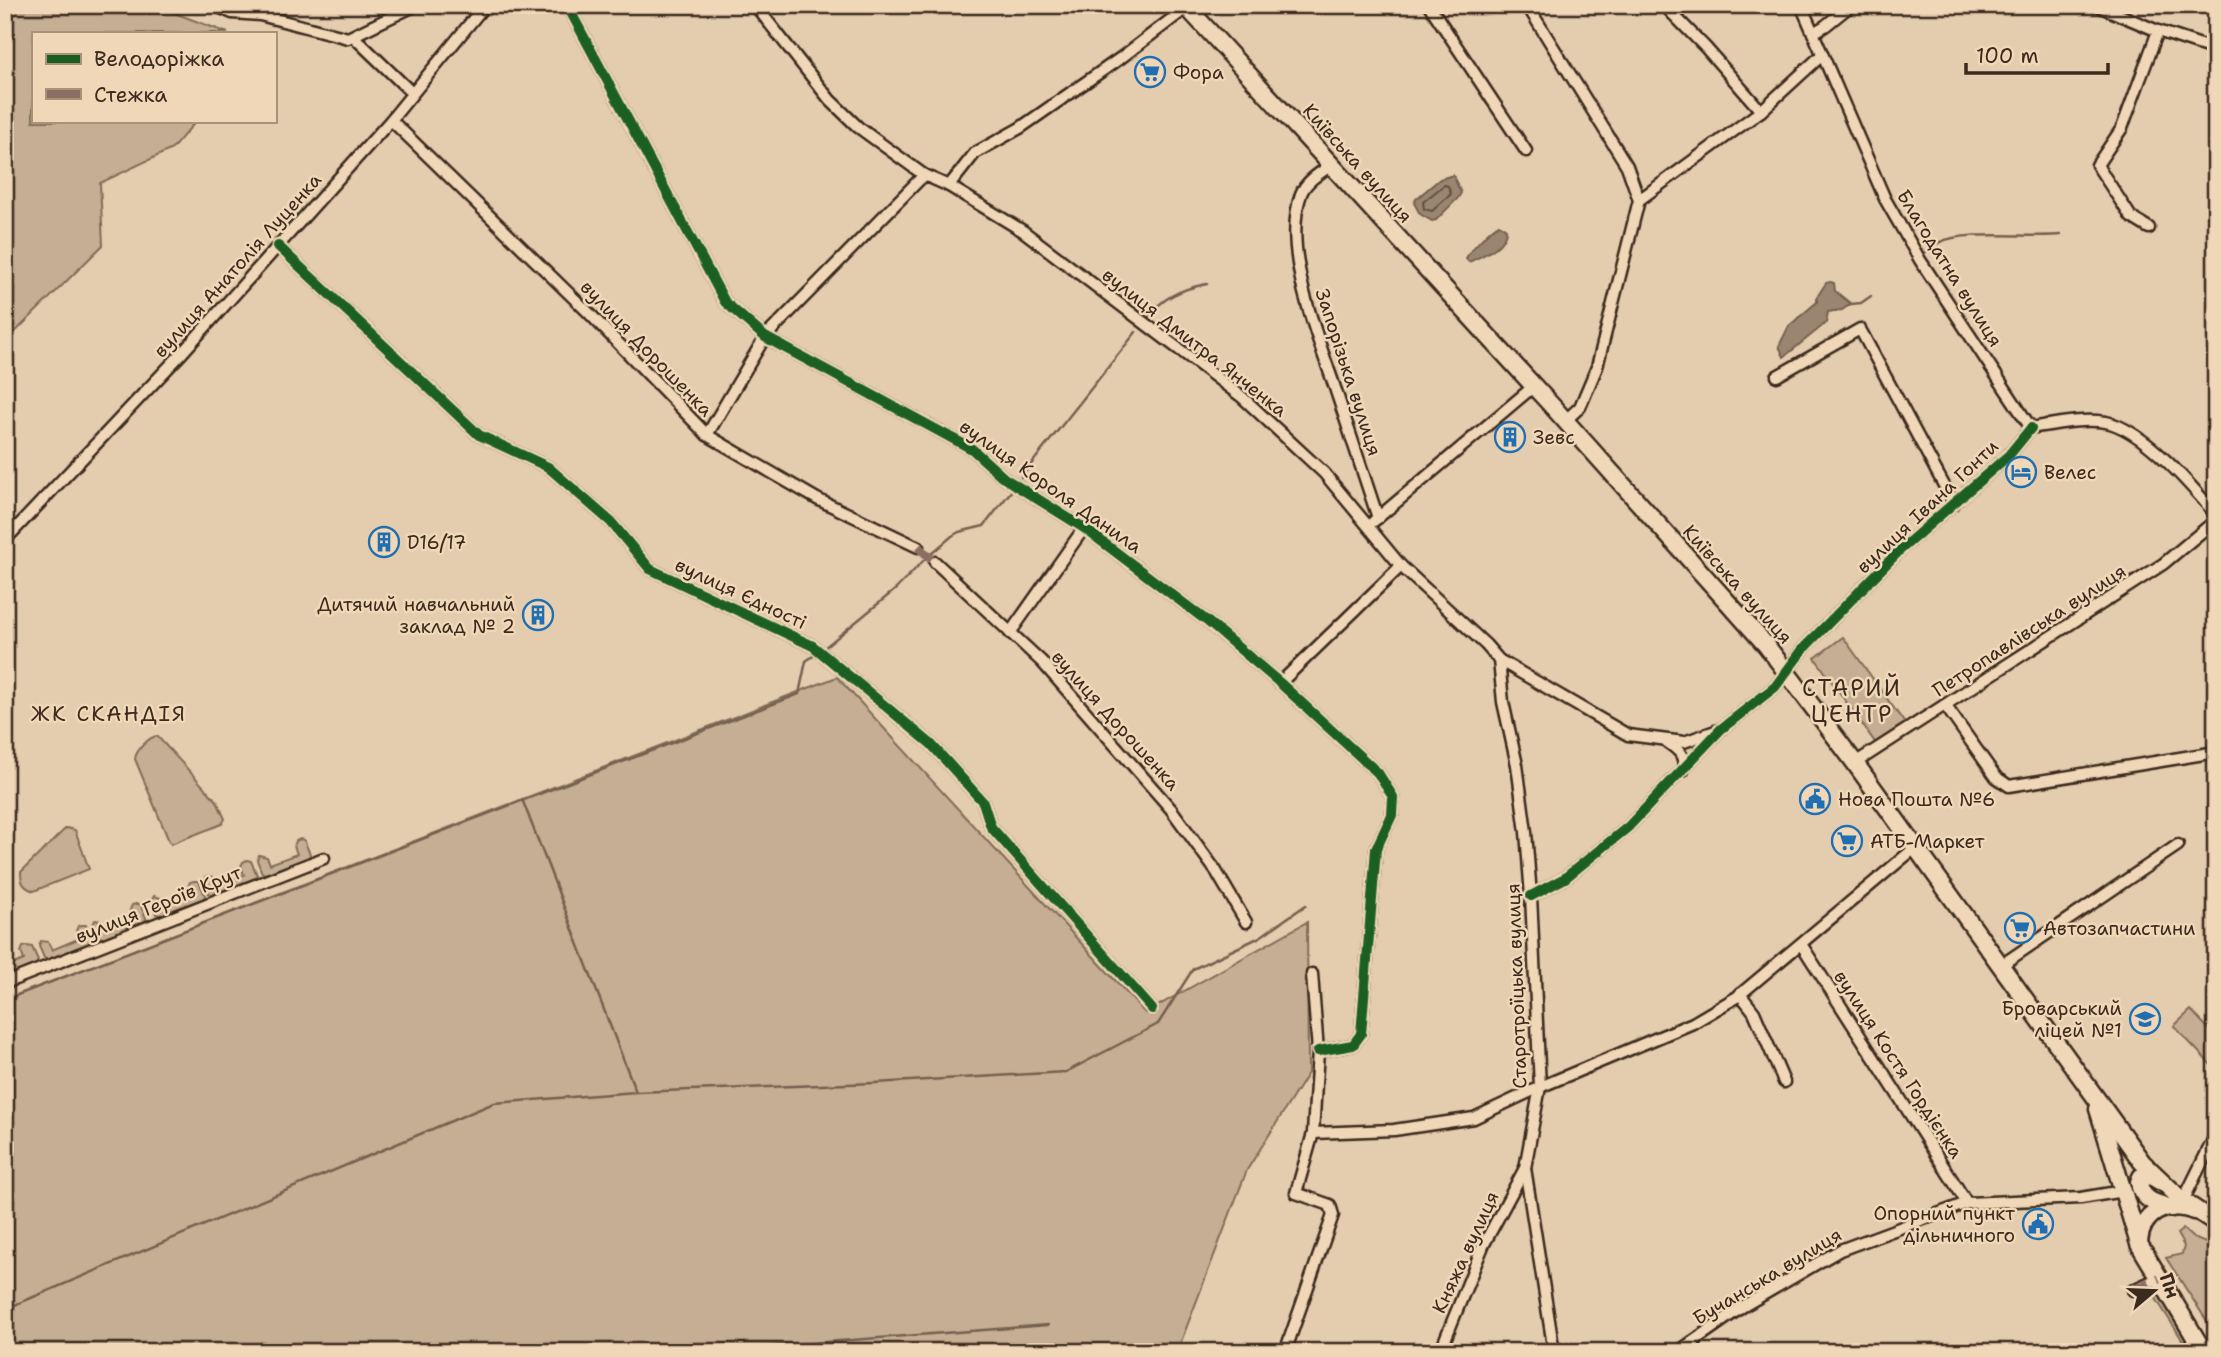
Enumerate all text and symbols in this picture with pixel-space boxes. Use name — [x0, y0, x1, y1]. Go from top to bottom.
legend — [32, 32, 276, 122]
scale bar — [1966, 32, 2107, 76]
text: 100 m — [1976, 42, 2039, 70]
text: Велодоріжка — [94, 45, 224, 73]
supermarket icon: Фора — [1133, 55, 1167, 89]
place label: Фора — [1173, 60, 1224, 85]
text: Стежка — [94, 81, 167, 109]
street label: Київська вулиця — [1297, 98, 1418, 228]
street label: вулиця Анатолія Луценка — [148, 168, 327, 363]
street label: Благодатна вулиця — [1891, 185, 2008, 352]
street label: вулиця Дмитра Янченка — [1097, 262, 1292, 423]
street label: вулиця Дорошенка — [575, 275, 718, 422]
street label: Запорізька вулиця — [1310, 285, 1387, 459]
street label: вулиця Короля Данила — [955, 414, 1147, 559]
building icon: Зевс — [1493, 420, 1527, 454]
place label: Зевс — [1533, 425, 1575, 450]
street label: вулиця Івана Гонти — [1851, 434, 2004, 579]
hotel icon: Велес — [2004, 455, 2038, 489]
place label: Велес — [2044, 460, 2096, 485]
street label: Київська вулиця — [1677, 519, 1798, 649]
building icon: D16/17 — [367, 525, 401, 559]
place label: D16/17 — [407, 530, 466, 555]
street label: вулиця Єдності — [671, 552, 811, 635]
street label: Петропавлівська вулиця — [1928, 558, 2131, 702]
place label: Дитячий навчальний заклад № 2 — [317, 592, 515, 639]
building icon: Дитячий навчальний заклад № 2 — [521, 598, 555, 632]
street label: вулиця Дорошенка — [1046, 645, 1185, 796]
district label: СТАРИЙ ЦЕНТР — [1802, 673, 1902, 729]
district label: ЖК СКАНДІЯ — [31, 700, 187, 728]
public building icon: Нова Пошта №6 — [1798, 782, 1832, 816]
place label: Нова Пошта №6 — [1838, 787, 1995, 812]
supermarket icon: АТБ-Маркет — [1830, 824, 1864, 858]
place label: АТБ-Маркет — [1870, 829, 1985, 854]
street label: вулиця Героїв Крут — [72, 860, 245, 949]
street label: Старотроїцька вулиця — [1500, 883, 1533, 1089]
supermarket icon: Автозапчастини — [2003, 911, 2037, 945]
place label: Автозапчастини — [2043, 916, 2196, 941]
street label: вулиця Костя Гордієнка — [1828, 965, 1969, 1163]
place label: Броварський ліцей №1 — [2001, 996, 2122, 1043]
school or university icon: Броварський ліцей №1 — [2128, 1002, 2162, 1036]
street label: Княжа вулиця — [1426, 1187, 1505, 1317]
place label: Опорний пункт дільничного — [1873, 1201, 2015, 1248]
public building icon: Опорний пункт дільничного — [2021, 1207, 2055, 1241]
street label: Бучанська вулиця — [1688, 1222, 1846, 1331]
north arrow — [2120, 1256, 2190, 1326]
text: Пн — [2154, 1270, 2186, 1302]

